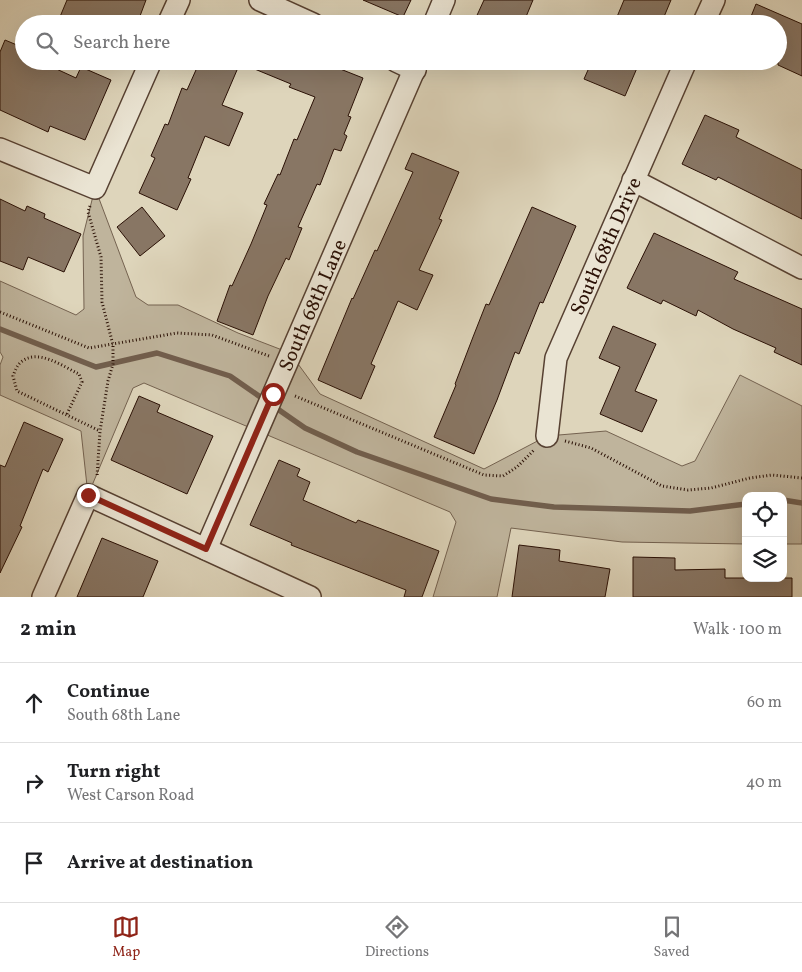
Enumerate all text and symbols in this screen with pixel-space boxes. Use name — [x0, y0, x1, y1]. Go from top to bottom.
search box — [15, 15, 787, 70]
icon: search — [33, 29, 61, 57]
text: Search here — [73, 30, 170, 56]
street label: South 68th Drive — [564, 173, 649, 320]
street label: South 68th Lane — [273, 235, 355, 376]
route start — [262, 383, 285, 406]
route end — [77, 484, 100, 507]
map controls — [742, 492, 787, 582]
button: locate — [742, 492, 787, 537]
button: layers — [742, 537, 787, 582]
text: 2 min — [20, 615, 77, 644]
text: Walk · 100 m — [693, 619, 782, 641]
text: Continue — [67, 679, 150, 705]
icon: ahead — [20, 689, 48, 717]
text: 60 m — [747, 692, 782, 714]
text: South 68th Lane — [67, 705, 180, 727]
text: Turn right — [67, 759, 160, 785]
icon: right — [20, 769, 48, 797]
text: 40 m — [746, 772, 782, 794]
text: West Carson Road — [67, 785, 194, 807]
icon: arrive — [20, 849, 48, 877]
text: Arrive at destination — [67, 850, 253, 876]
tab: Map — [112, 913, 140, 962]
tab: Directions — [365, 913, 429, 962]
tab: Saved — [654, 913, 690, 962]

